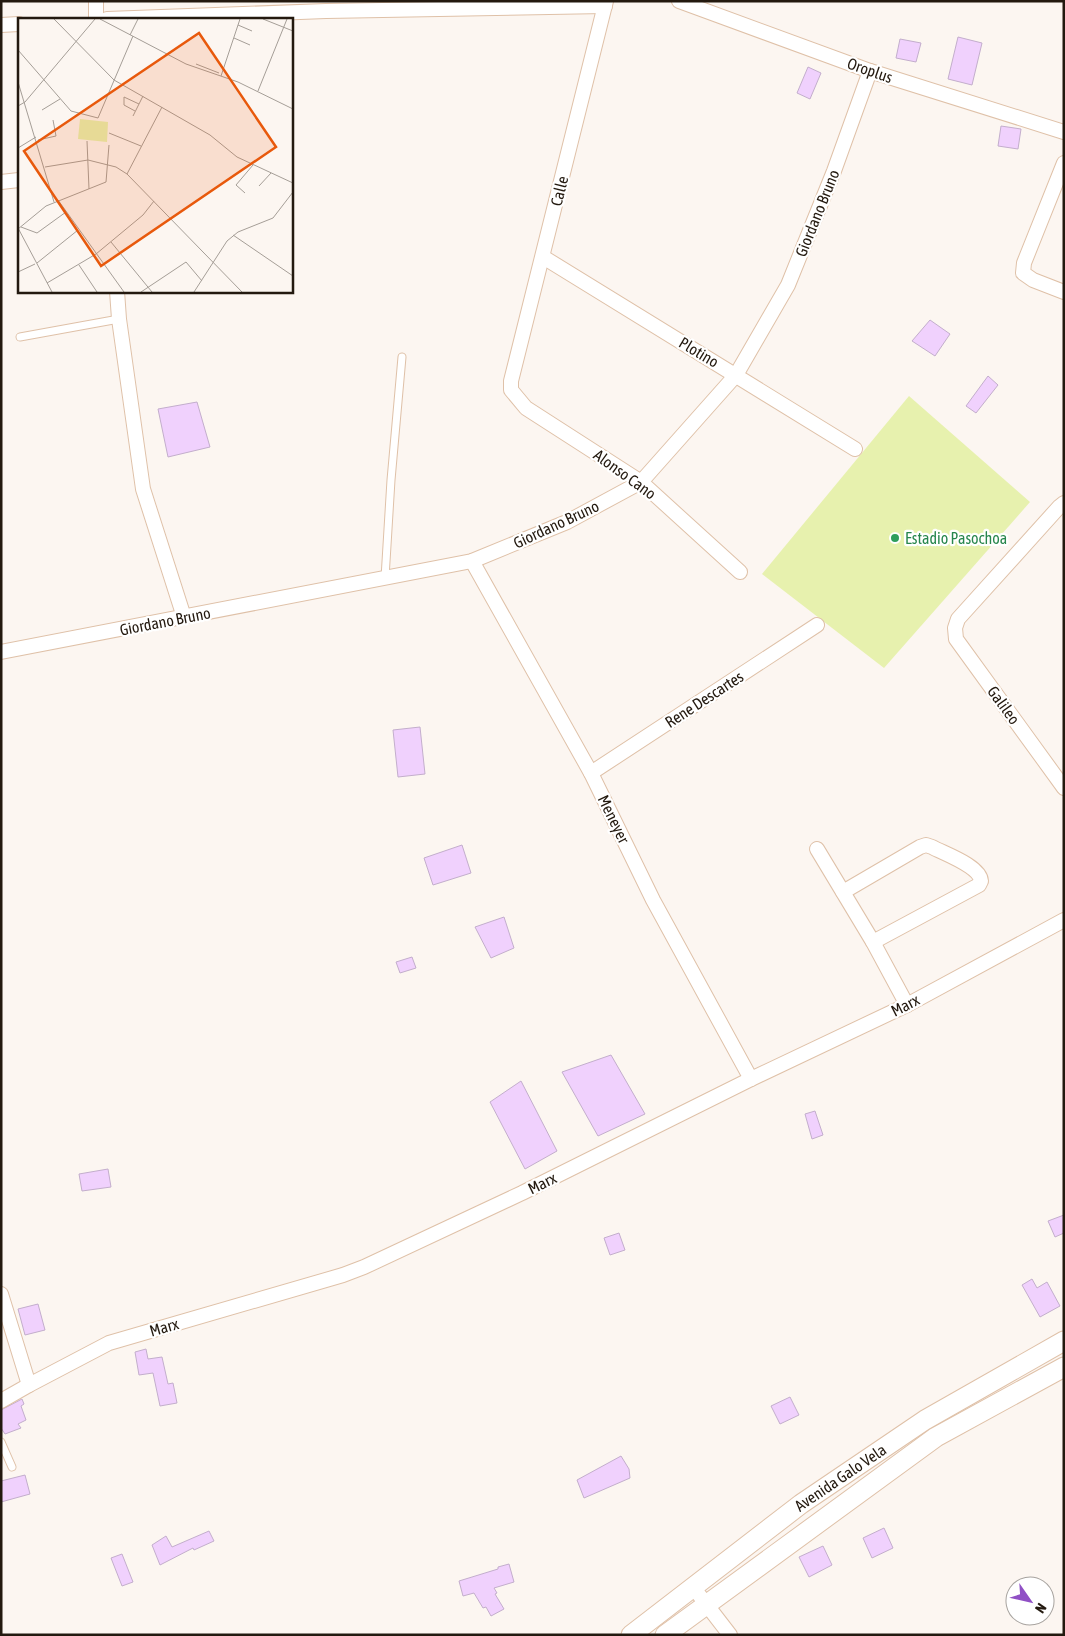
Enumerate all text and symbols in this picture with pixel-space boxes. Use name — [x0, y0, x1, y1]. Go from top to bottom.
inset map — [18, 18, 292, 292]
street label: Oroplus — [845, 54, 895, 87]
street label: Giordano Bruno — [791, 167, 843, 259]
street label: Calle — [547, 174, 571, 208]
street label: Plotino — [676, 333, 722, 371]
street label: Alonso Cano — [590, 445, 660, 503]
street label: Giordano Bruno — [510, 496, 602, 552]
place label: Estadio Pasochoa — [905, 529, 1007, 547]
marker: Estadio Pasochoa — [889, 532, 901, 544]
street label: Giordano Bruno — [118, 603, 212, 639]
street label: Rene Descartes — [662, 667, 747, 731]
street label: Galileo — [984, 682, 1024, 728]
street label: Meneyer — [594, 792, 633, 847]
street label: Marx — [888, 990, 923, 1020]
street label: Marx — [525, 1168, 560, 1198]
street label: Marx — [147, 1314, 181, 1340]
street label: Avenida Galo Vela — [791, 1440, 889, 1515]
north arrow — [1005, 1576, 1055, 1626]
text: N — [1032, 1600, 1050, 1616]

